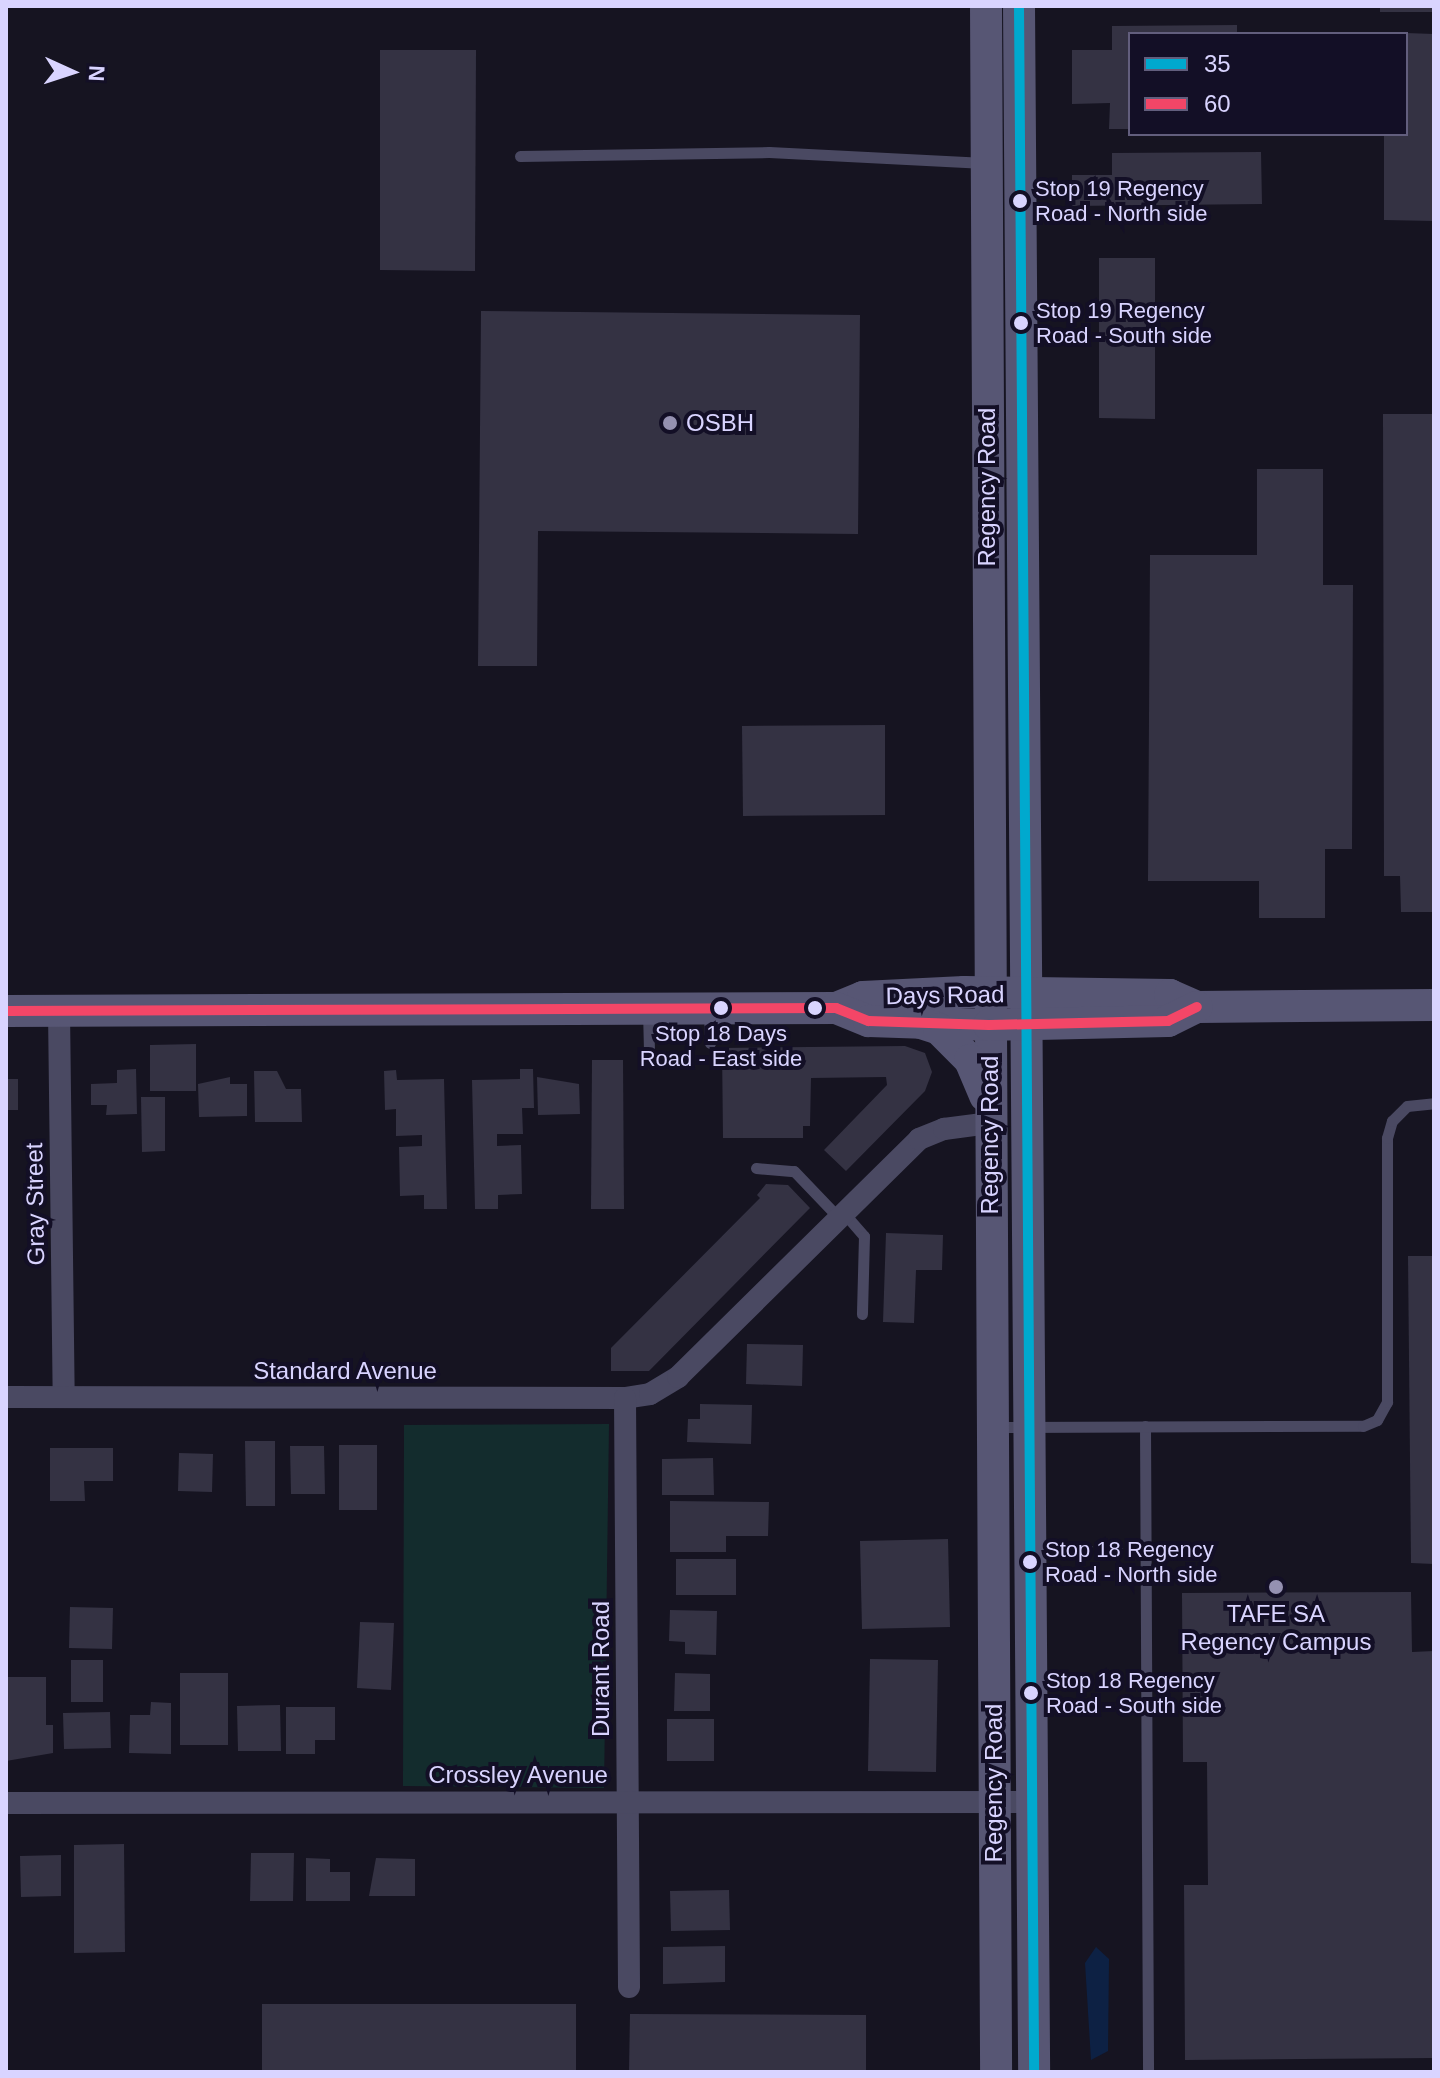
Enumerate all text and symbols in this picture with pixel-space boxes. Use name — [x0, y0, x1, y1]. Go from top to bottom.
north arrow — [32, 32, 112, 112]
legend — [1128, 32, 1408, 136]
text: 35 — [1204, 50, 1231, 77]
text: N — [84, 65, 109, 82]
text: 60 — [1204, 90, 1231, 117]
place label: Stop 19 Regency Road - North side — [1035, 175, 1207, 226]
marker: Stop 19 Regency Road - North side — [1012, 193, 1028, 209]
place label: Stop 19 Regency Road - South side — [1036, 297, 1212, 348]
marker: Stop 19 Regency Road - South side — [1013, 315, 1029, 331]
street label: Regency Road — [973, 408, 1001, 566]
place label: OSBH — [686, 409, 754, 437]
marker: OSBH — [661, 414, 679, 432]
street label: Days Road — [885, 980, 1005, 1010]
marker: Stop 18 Days Road - East side — [713, 1000, 729, 1016]
unlabelled marker — [807, 1000, 823, 1016]
place label: Stop 18 Days Road - East side — [640, 1020, 802, 1072]
street label: Regency Road — [976, 1056, 1004, 1214]
street label: Gray Street — [20, 1142, 50, 1266]
street label: Standard Avenue — [252, 1357, 438, 1385]
place label: Stop 18 Regency Road - North side — [1045, 1536, 1217, 1588]
marker: Stop 18 Regency Road - North side — [1022, 1554, 1038, 1570]
marker: TAFE SA Regency Campus — [1267, 1578, 1285, 1596]
place label: TAFE SA Regency Campus — [1181, 1600, 1371, 1656]
street label: Durant Road — [587, 1601, 615, 1737]
place label: Stop 18 Regency Road - South side — [1046, 1667, 1222, 1718]
marker: Stop 18 Regency Road - South side — [1023, 1685, 1039, 1701]
street label: Regency Road — [980, 1704, 1008, 1862]
street label: Crossley Avenue — [428, 1761, 608, 1789]

